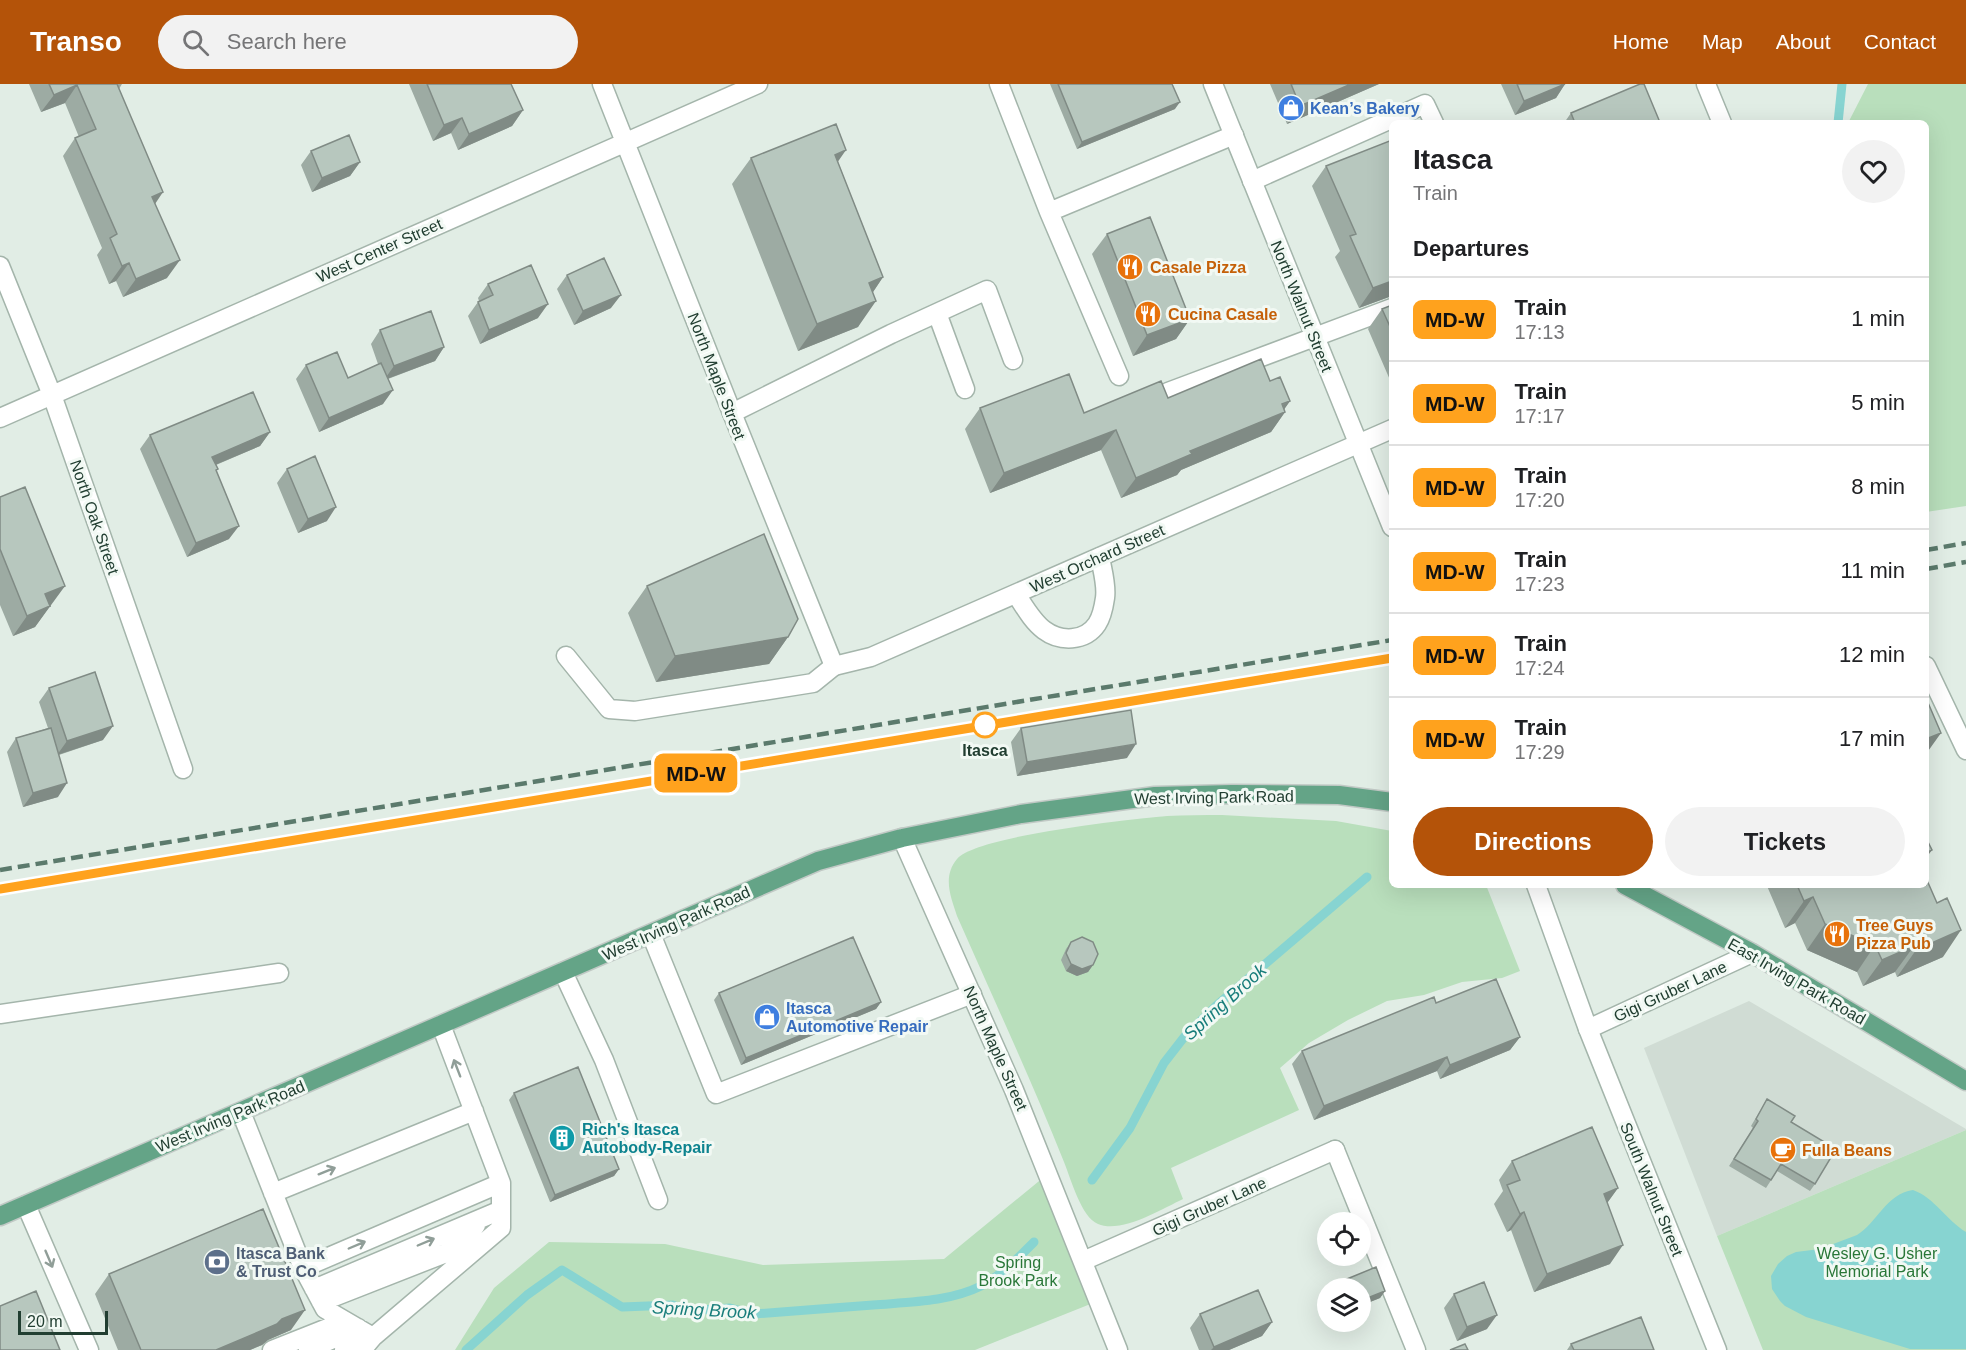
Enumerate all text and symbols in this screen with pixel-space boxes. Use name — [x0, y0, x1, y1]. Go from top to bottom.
search box — [158, 15, 578, 69]
text: Transo — [30, 26, 122, 57]
icon: search — [179, 26, 212, 59]
text: Search here — [227, 29, 347, 54]
text: Home — [1613, 30, 1669, 53]
text: Map — [1702, 30, 1743, 53]
text: About — [1776, 30, 1831, 53]
text: Contact — [1864, 30, 1936, 53]
shop icon: Kean’s Bakery — [1276, 93, 1306, 123]
place label: Kean’s Bakery — [1310, 100, 1420, 117]
button: heart — [1842, 140, 1905, 203]
text: Itasca — [1413, 144, 1492, 175]
text: Train — [1413, 182, 1458, 204]
street label: West Center Street — [314, 215, 445, 286]
text: Departures — [1413, 236, 1529, 261]
street label: North Walnut Street — [1267, 238, 1336, 375]
restaurant icon: Casale Pizza — [1115, 252, 1145, 282]
place label: Casale Pizza — [1150, 259, 1246, 276]
text: Train — [1514, 295, 1567, 320]
restaurant icon: Cucina Casale — [1133, 299, 1163, 329]
place label: Cucina Casale — [1168, 306, 1277, 323]
text: 1 min — [1851, 306, 1905, 331]
text: MD-W — [1425, 308, 1484, 331]
street label: North Maple Street — [685, 310, 749, 442]
text: 17:13 — [1514, 321, 1565, 343]
text: Train — [1514, 379, 1567, 404]
text: 5 min — [1851, 390, 1905, 415]
text: MD-W — [1425, 392, 1484, 415]
text: 17:17 — [1514, 405, 1565, 427]
street label: North Oak Street — [67, 458, 122, 577]
text: Train — [1514, 463, 1567, 488]
text: 8 min — [1851, 474, 1905, 499]
text: MD-W — [1425, 476, 1484, 499]
text: 17:20 — [1514, 489, 1565, 511]
street label: West Orchard Street — [1027, 521, 1168, 596]
text: Train — [1514, 547, 1567, 572]
text: 11 min — [1841, 558, 1905, 583]
text: MD-W — [1425, 560, 1484, 583]
text: 17:23 — [1514, 573, 1565, 595]
text: Train — [1514, 631, 1567, 656]
text: 12 min — [1839, 642, 1905, 667]
text: MD-W — [1425, 644, 1484, 667]
text: 17:24 — [1514, 657, 1565, 679]
marker: Itasca — [972, 712, 998, 738]
text: Train — [1514, 715, 1567, 740]
text: 17 min — [1839, 726, 1905, 751]
text: MD-W — [1425, 728, 1484, 751]
text: 17:29 — [1514, 741, 1565, 763]
place label: Itasca — [962, 742, 1008, 759]
line badge: MD-W — [654, 754, 738, 792]
text: MD-W — [666, 762, 726, 785]
street label: West Irving Park Road — [1134, 788, 1294, 807]
button: Directions — [1413, 807, 1653, 876]
button: Tickets — [1665, 807, 1905, 876]
street label: West Irving Park Road — [600, 883, 753, 964]
place label: Tree Guys Pizza Pub — [1856, 917, 1933, 952]
restaurant icon: Tree Guys Pizza Pub — [1822, 919, 1852, 949]
street label: East Irving Park Road — [1725, 935, 1868, 1028]
street label: Gigi Gruber Lane — [1611, 958, 1730, 1025]
water label: Spring Brook — [1180, 959, 1271, 1044]
street label: North Maple Street — [960, 983, 1031, 1114]
place label: Itasca Automotive Repair — [786, 1000, 928, 1035]
shop icon: Itasca Automotive Repair — [752, 1002, 782, 1032]
one-way arrow — [451, 1059, 462, 1078]
street label: West Irving Park Road — [153, 1077, 307, 1155]
street label: South Walnut Street — [1617, 1120, 1686, 1259]
place label: Rich's Itasca Autobody-Repair — [582, 1121, 712, 1156]
building icon: Rich's Itasca Autobody-Repair — [547, 1123, 577, 1153]
cafe icon: Fulla Beans — [1768, 1135, 1798, 1165]
place label: Fulla Beans — [1802, 1142, 1892, 1159]
one-way arrow — [317, 1165, 336, 1176]
street label: Gigi Gruber Lane — [1150, 1174, 1269, 1239]
map controls — [1317, 1212, 1371, 1332]
button: locate — [1317, 1212, 1371, 1266]
one-way arrow — [416, 1236, 435, 1247]
one-way arrow — [347, 1239, 366, 1250]
place label: Itasca Bank & Trust Co — [236, 1245, 325, 1280]
park label: Wesley G. Usher Memorial Park — [1817, 1245, 1938, 1280]
bank icon: Itasca Bank & Trust Co — [202, 1247, 232, 1277]
one-way arrow — [44, 1249, 56, 1267]
park label: Spring Brook Park — [978, 1254, 1059, 1289]
button: layers — [1317, 1278, 1371, 1332]
water label: Spring Brook — [652, 1297, 757, 1323]
scale bar — [18, 1308, 108, 1336]
text: 20 m — [27, 1313, 63, 1330]

